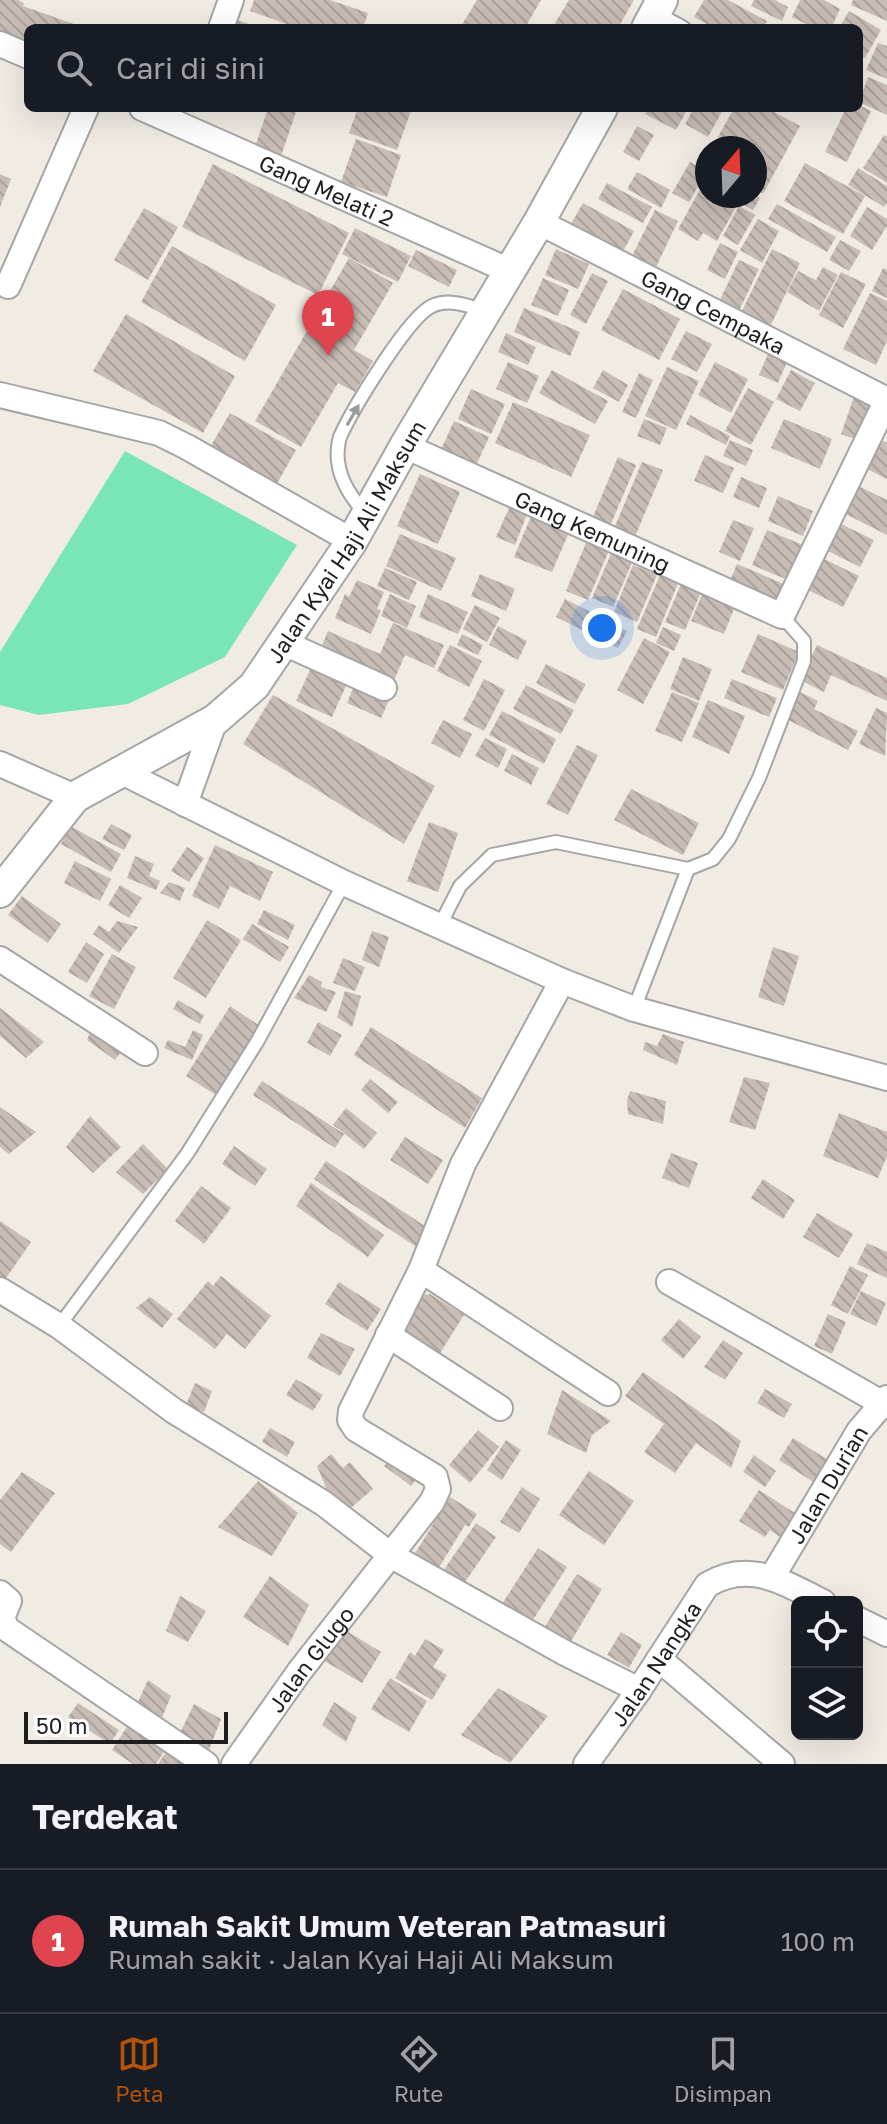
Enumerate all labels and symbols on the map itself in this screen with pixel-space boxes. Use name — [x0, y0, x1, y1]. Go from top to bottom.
north arrow — [695, 136, 767, 208]
street label: Gang Melati 2 — [255, 148, 398, 231]
street label: Gang Cempaka — [637, 263, 790, 359]
pin: 1 — [302, 290, 354, 356]
one-way arrow — [346, 404, 360, 427]
street label: Jalan Kyai Haji Ali Maksum — [260, 415, 431, 668]
street label: Gang Kemuning — [511, 484, 675, 577]
your location — [582, 608, 622, 648]
street label: Jalan Durian — [782, 1420, 873, 1548]
street label: Jalan Nangka — [604, 1596, 706, 1731]
street label: Jalan Glugo — [262, 1600, 359, 1717]
scale bar — [24, 1708, 228, 1744]

